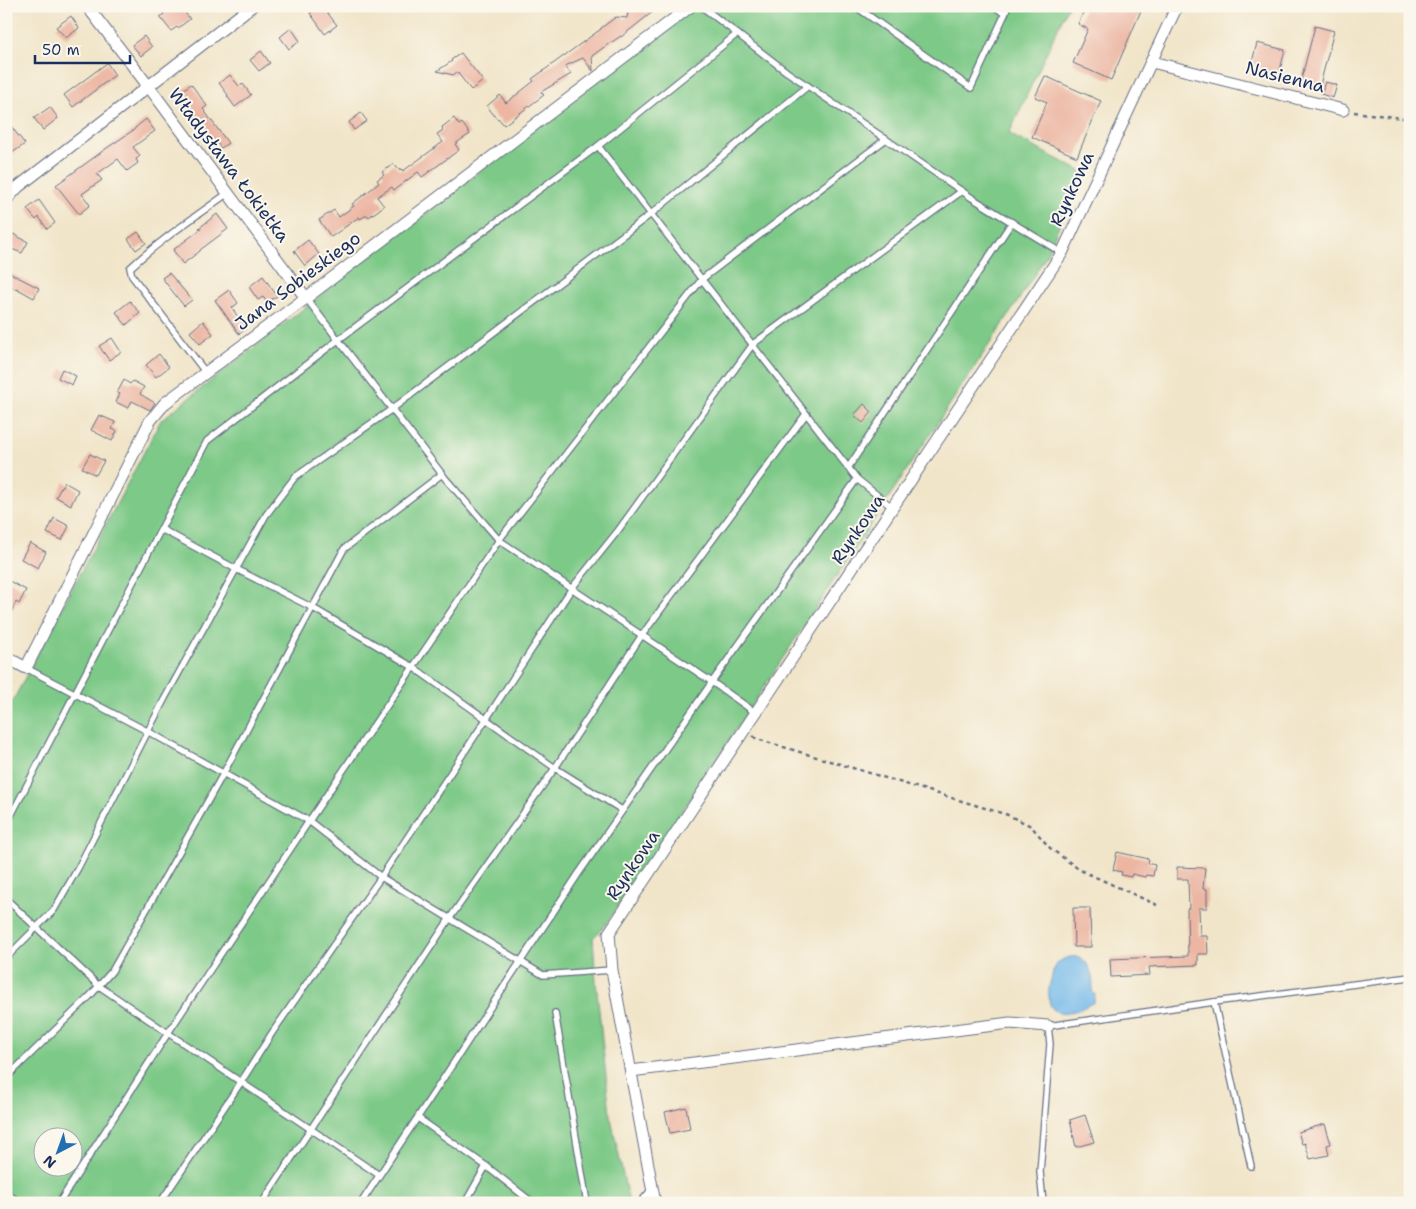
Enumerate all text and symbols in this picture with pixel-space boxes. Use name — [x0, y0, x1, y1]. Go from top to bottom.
scale bar — [35, 32, 130, 64]
text: 50 m — [42, 40, 80, 60]
street label: Nasienna — [1243, 56, 1327, 98]
street label: Władysława Łokietka — [163, 83, 295, 247]
street label: Rynkowa — [1044, 148, 1100, 230]
street label: Jana Sobieskiego — [231, 226, 365, 336]
street label: Rynkowa — [826, 489, 890, 569]
street label: Rynkowa — [601, 825, 665, 905]
north arrow — [32, 1126, 82, 1176]
text: N — [39, 1151, 60, 1172]

